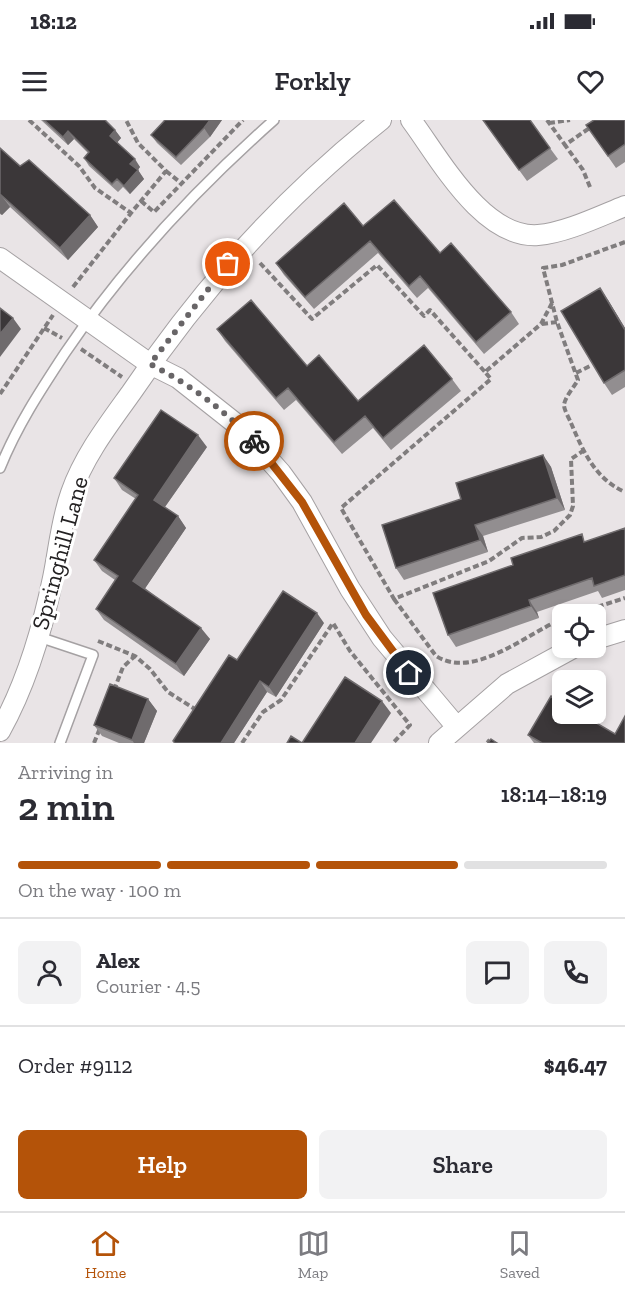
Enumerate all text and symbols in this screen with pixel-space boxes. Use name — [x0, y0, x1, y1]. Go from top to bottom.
text: 18:12 — [30, 8, 77, 35]
icon: menu — [18, 65, 51, 98]
text: Forkly — [274, 65, 351, 97]
icon: heart — [574, 65, 607, 98]
pin — [202, 238, 253, 289]
icon: bag — [211, 247, 244, 280]
courier — [224, 411, 284, 471]
icon: bike — [238, 425, 271, 458]
street label: Springhill Lane — [25, 473, 94, 633]
map controls — [552, 604, 606, 724]
button: locate — [552, 604, 606, 658]
pin — [383, 647, 434, 698]
icon: home — [392, 656, 425, 689]
button: layers — [552, 670, 606, 724]
text: Arriving in — [18, 760, 113, 784]
text: 18:14–18:19 — [501, 781, 607, 808]
text: 2 min — [18, 783, 115, 830]
text: On the way · 100 m — [18, 878, 181, 902]
button: person — [18, 941, 81, 1004]
button: chat — [466, 941, 529, 1004]
button: phone — [544, 941, 607, 1004]
text: Alex — [96, 947, 140, 974]
text: Courier · 4.5 — [96, 974, 201, 998]
text: Order #9112 — [18, 1052, 133, 1079]
text: $46.47 — [544, 1052, 607, 1079]
button: Help — [18, 1130, 307, 1199]
button: Share — [319, 1130, 607, 1199]
tab: Home — [85, 1227, 126, 1282]
tab: Map — [297, 1227, 330, 1282]
tab: Saved — [500, 1227, 540, 1282]

